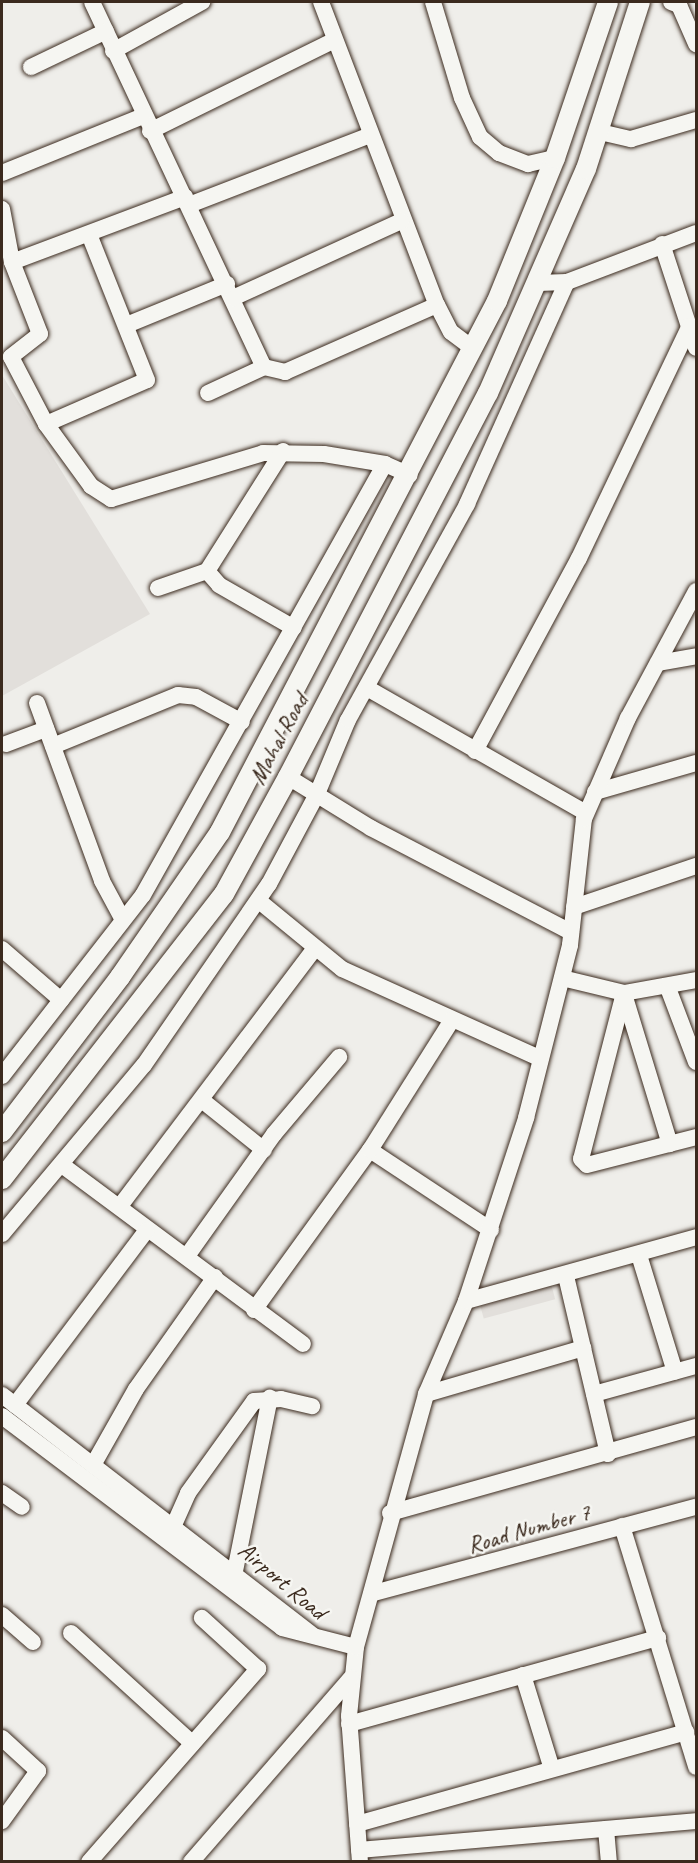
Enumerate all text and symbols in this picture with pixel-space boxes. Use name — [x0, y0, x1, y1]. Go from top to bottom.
street label: Mahal Road — [243, 689, 315, 789]
street label: Road Number 7 — [464, 1498, 594, 1560]
street label: Airport Road — [232, 1536, 332, 1626]

